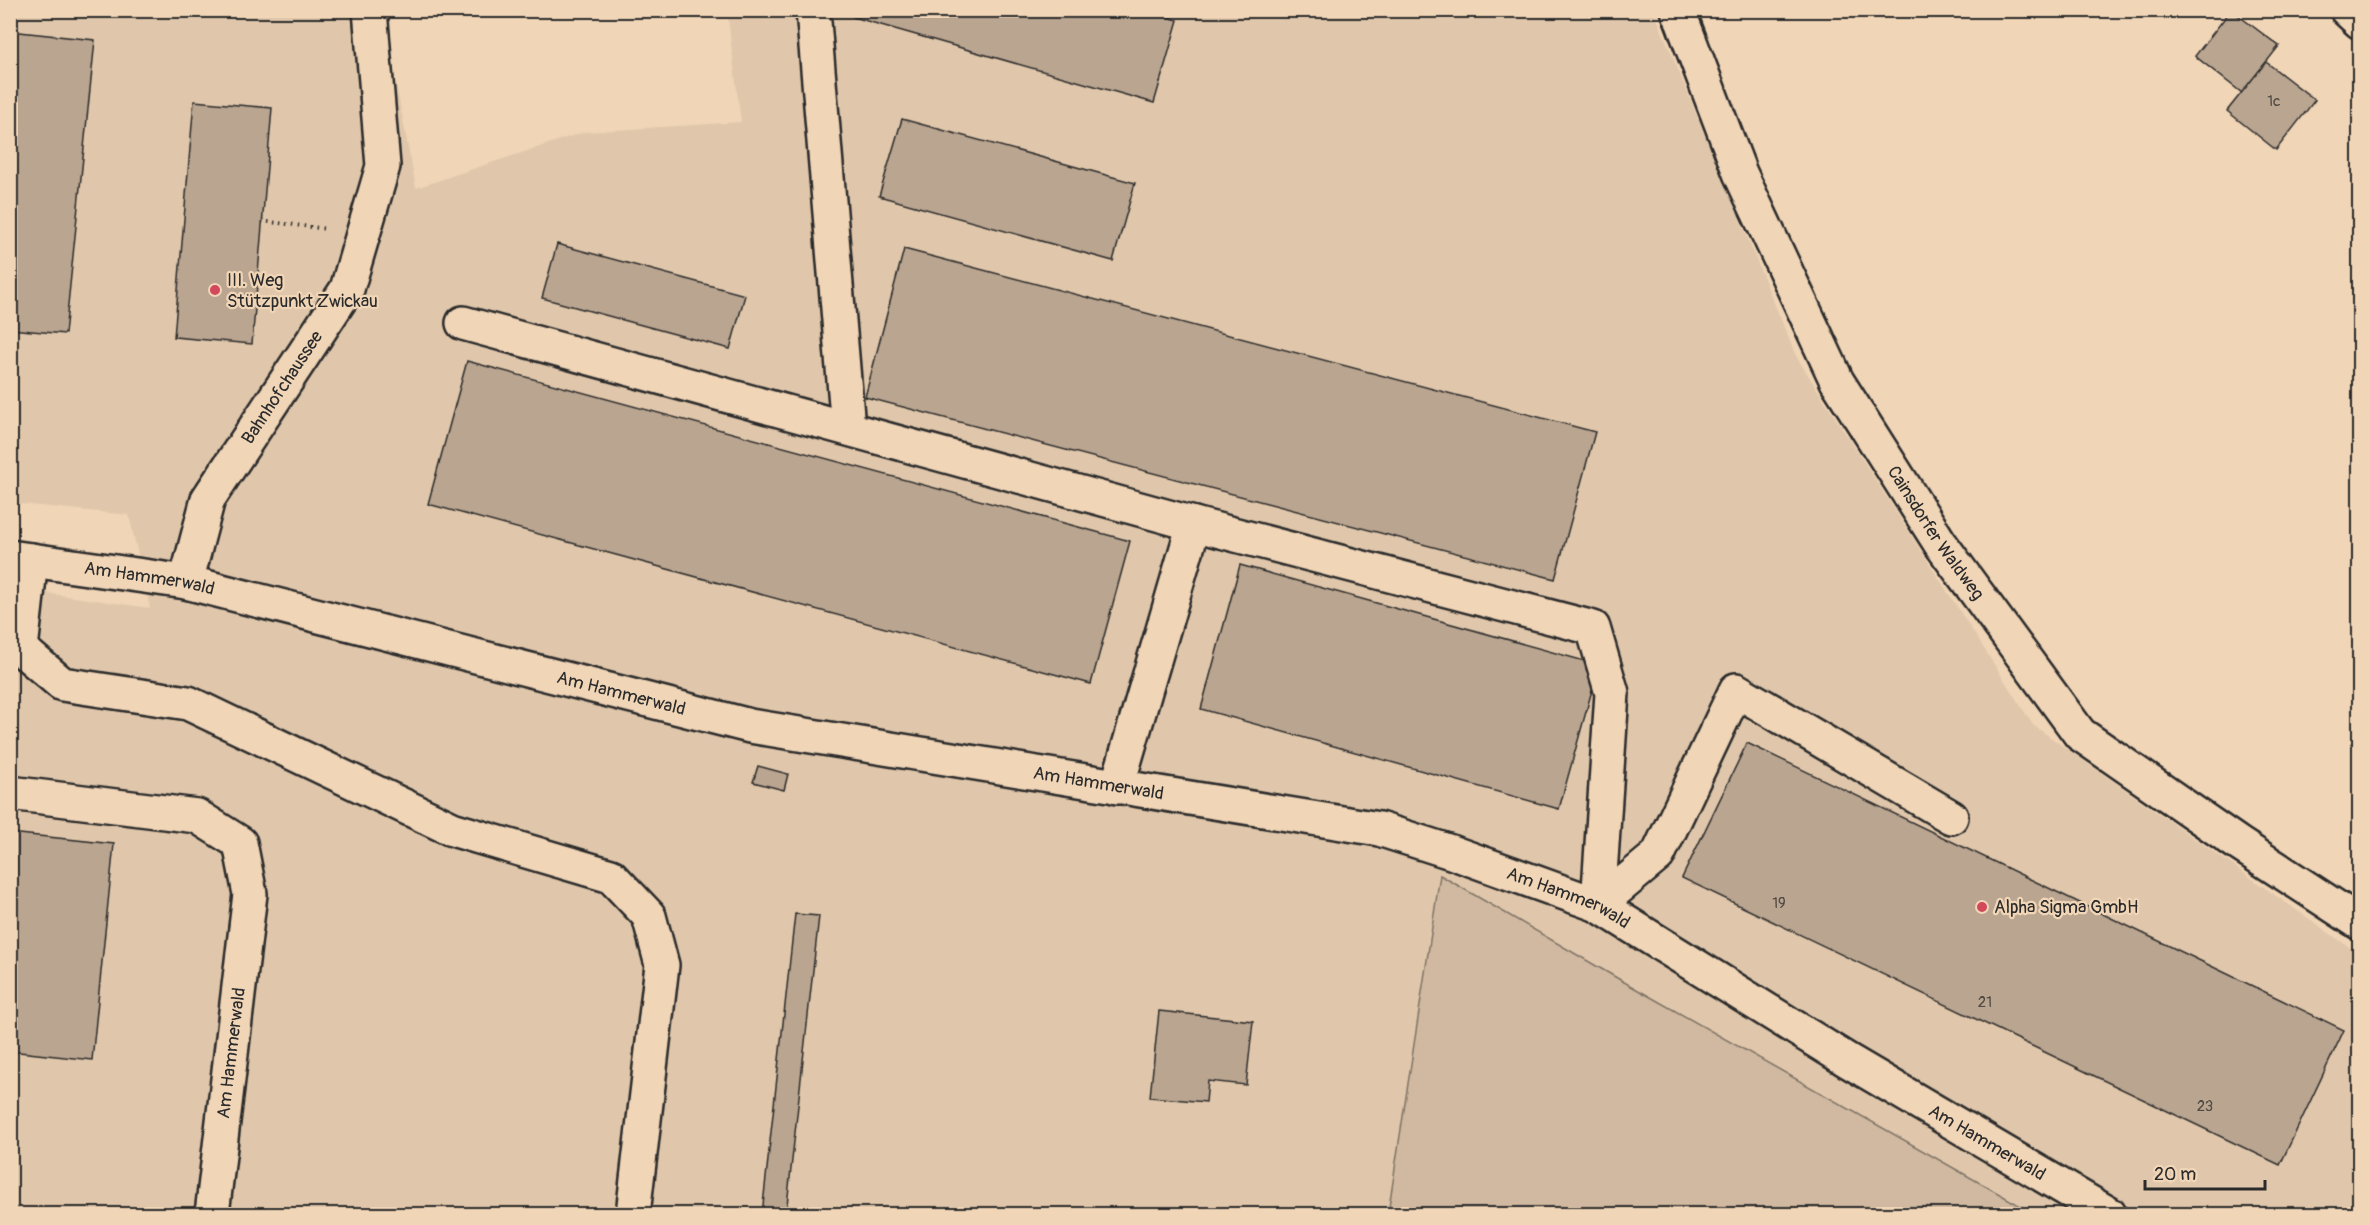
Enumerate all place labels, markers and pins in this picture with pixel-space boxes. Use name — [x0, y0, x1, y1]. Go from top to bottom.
place label: III. Weg Stützpunkt Zwickau — [227, 269, 378, 313]
marker: III. Weg Stützpunkt Zwickau — [208, 283, 222, 297]
place label: Alpha Sigma GmbH — [1994, 896, 2138, 919]
marker: Alpha Sigma GmbH — [1975, 900, 1989, 914]

